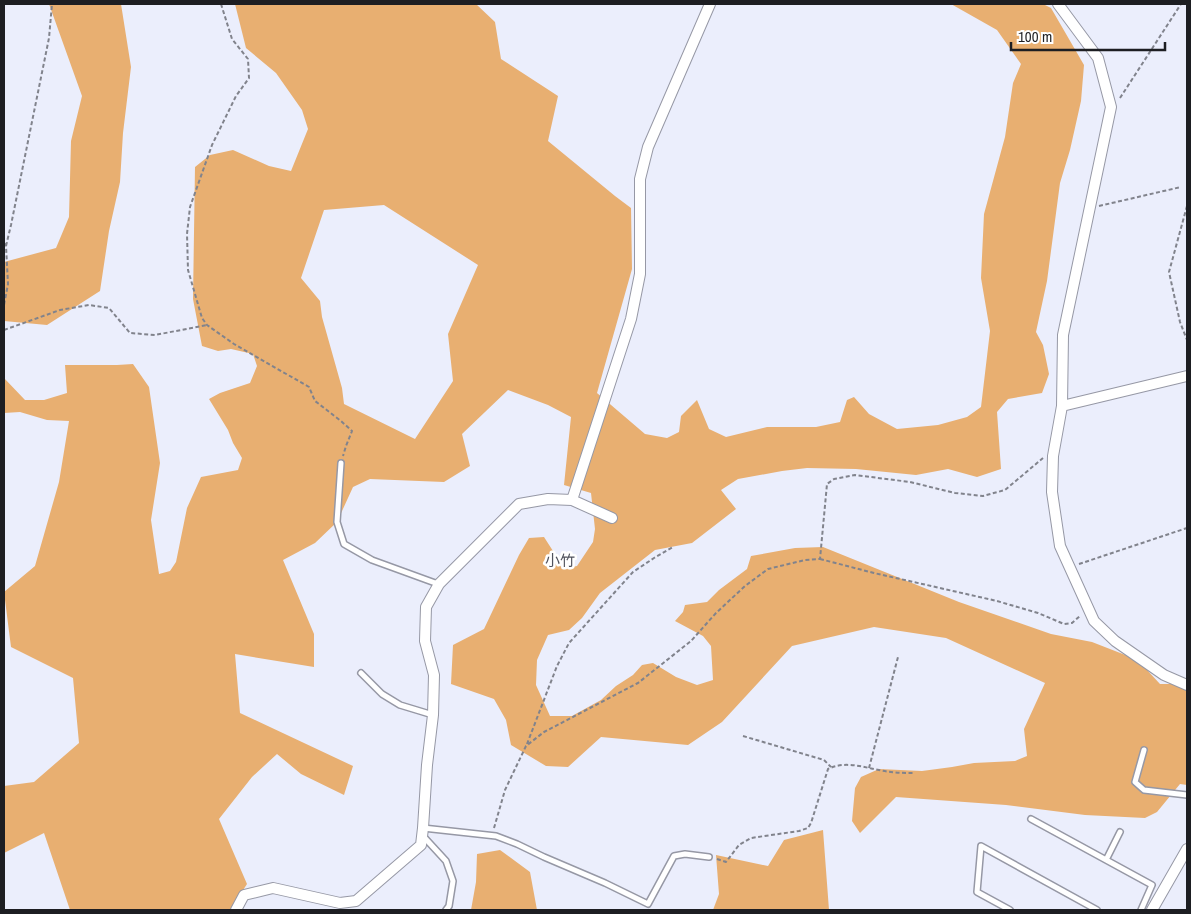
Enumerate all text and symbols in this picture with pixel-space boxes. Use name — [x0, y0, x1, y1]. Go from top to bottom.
scale bar — [1011, 20, 1165, 52]
text: 100 m — [1018, 26, 1052, 47]
district label: 小竹 — [545, 550, 575, 571]

